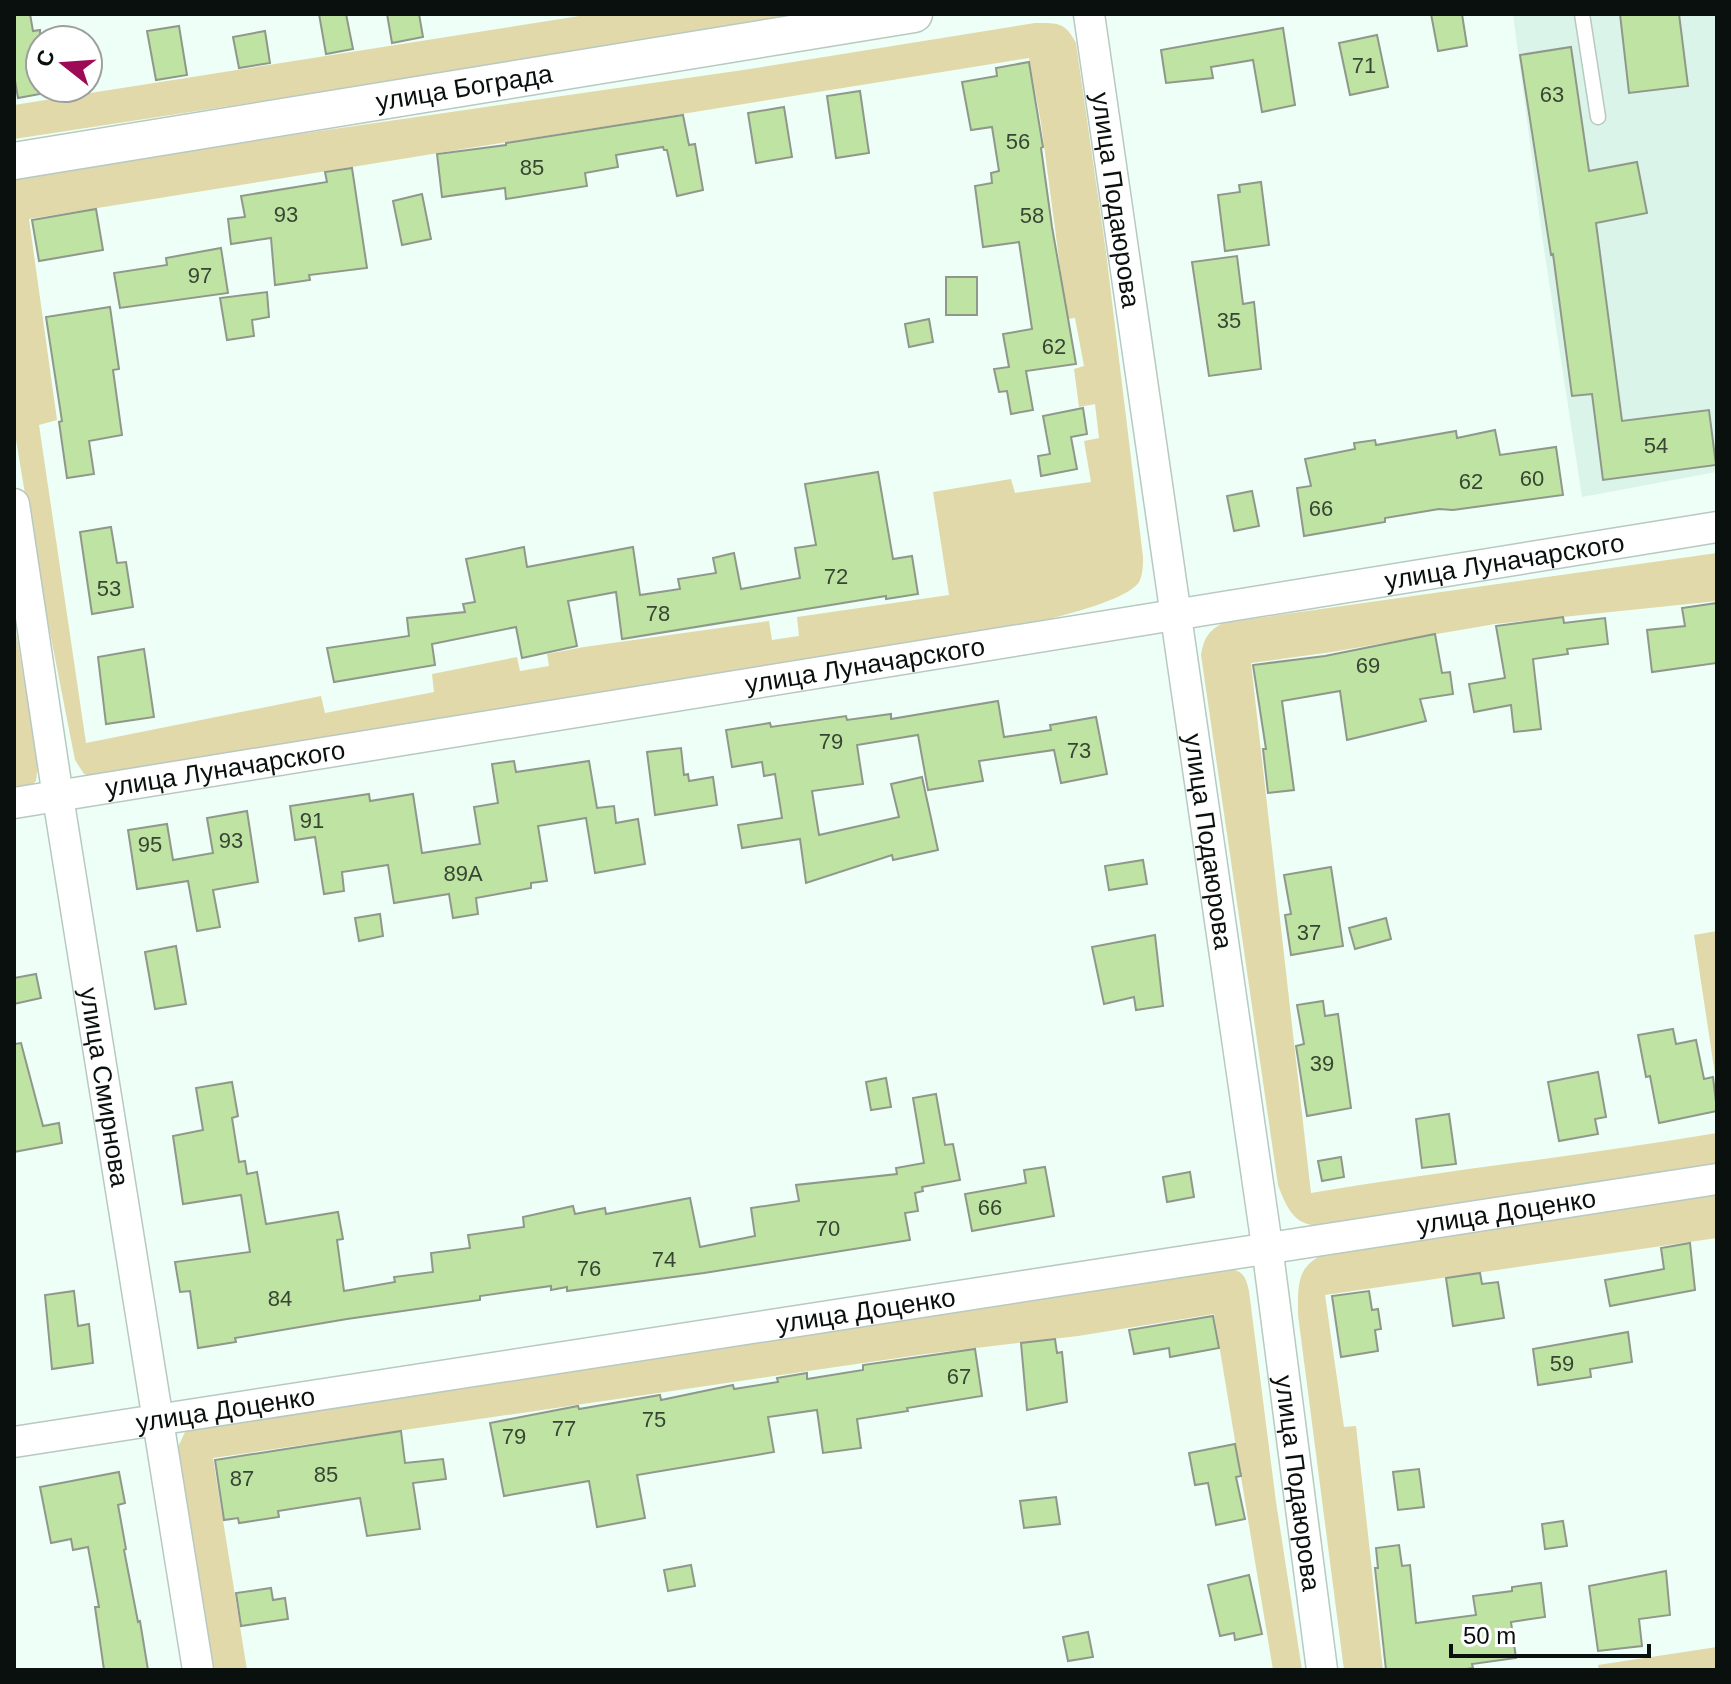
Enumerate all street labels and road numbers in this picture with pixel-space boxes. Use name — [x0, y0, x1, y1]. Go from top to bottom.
street label: улица Бограда — [374, 58, 555, 117]
street label: улица Подаюрова — [1085, 90, 1146, 310]
street label: улица Луначарского — [1383, 527, 1627, 596]
street label: улица Луначарского — [743, 631, 987, 699]
street label: улица Подаюрова — [1178, 732, 1239, 952]
street label: улица Луначарского — [103, 735, 347, 803]
street label: улица Смирнова — [74, 985, 135, 1189]
street label: улица Доценко — [1415, 1183, 1598, 1240]
street label: улица Доценко — [774, 1282, 957, 1339]
street label: улица Подаюрова — [1269, 1373, 1327, 1593]
street label: улица Доценко — [134, 1381, 317, 1438]

